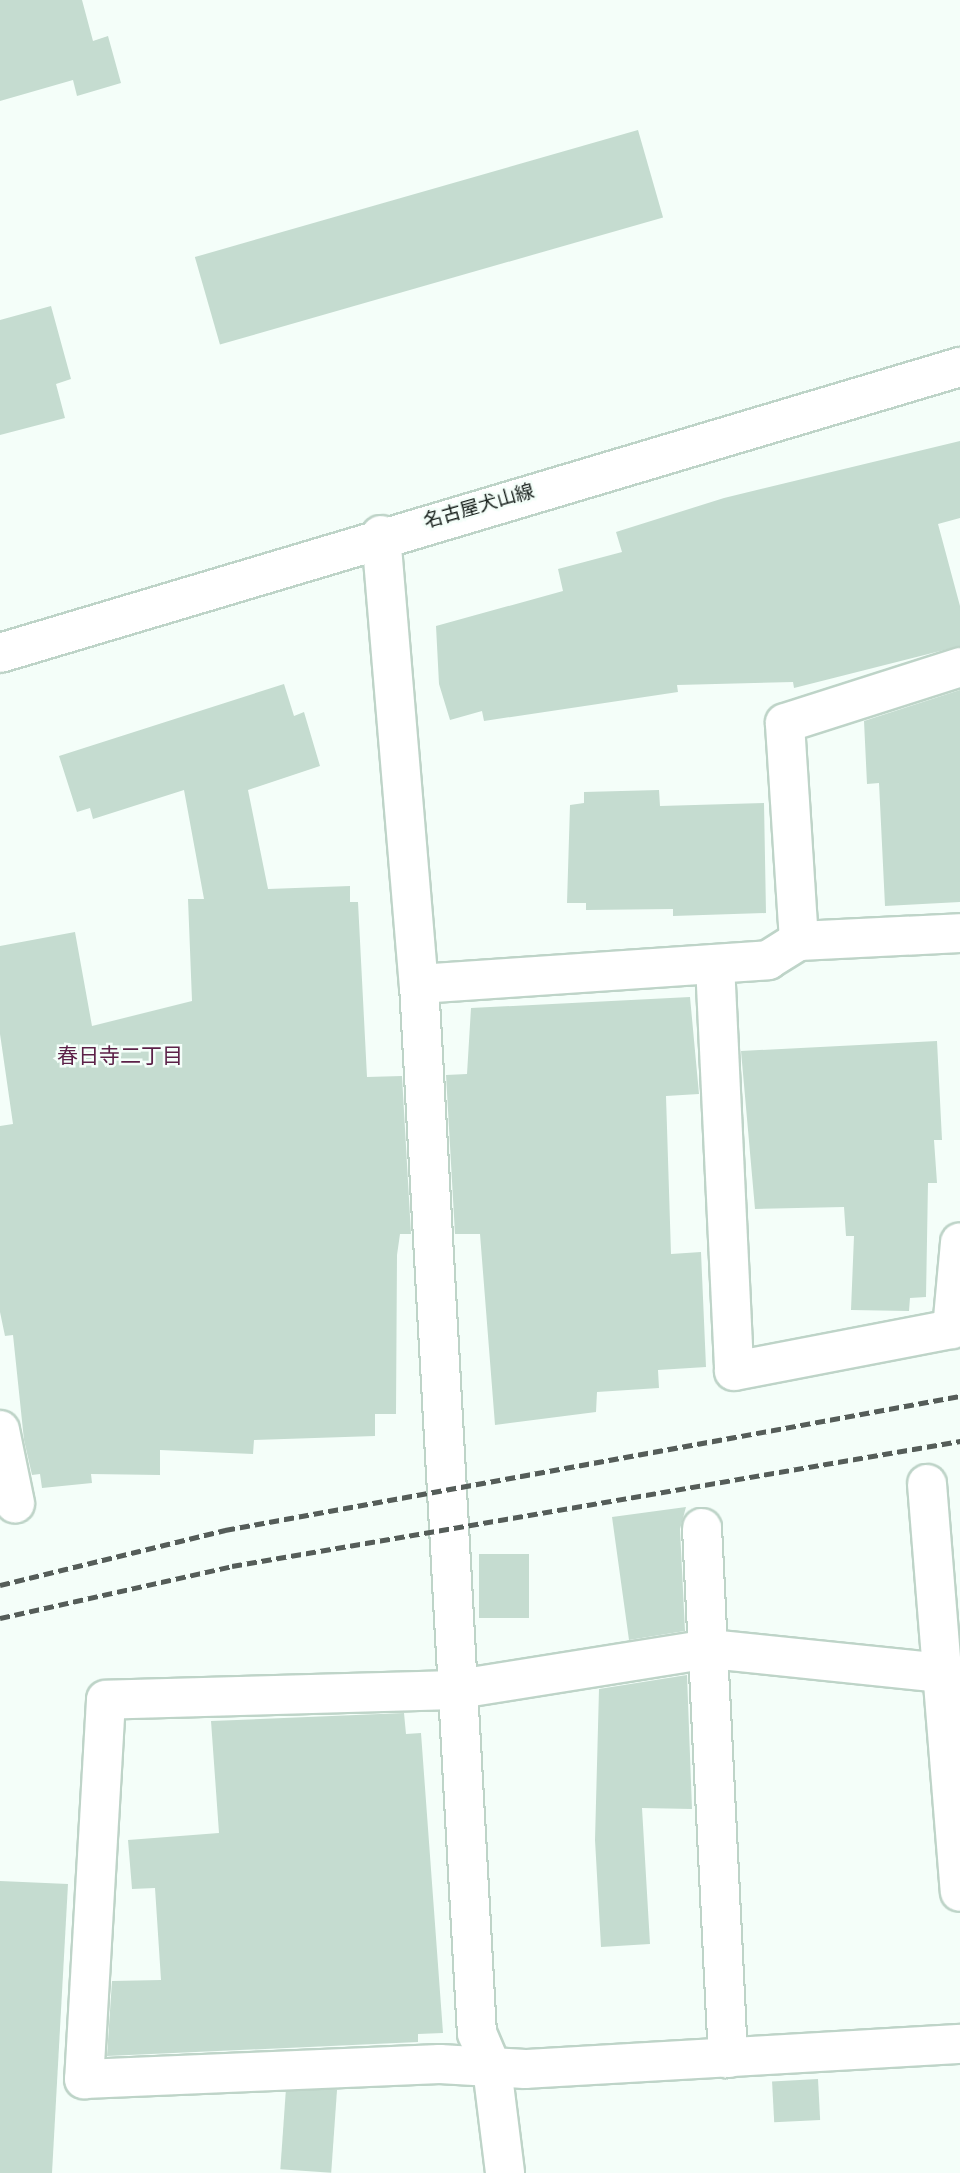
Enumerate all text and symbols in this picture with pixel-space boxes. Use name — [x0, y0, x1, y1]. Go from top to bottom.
street label: 名古屋犬山線 — [421, 480, 537, 534]
district label: 春日寺二丁目 — [57, 1044, 183, 1070]

